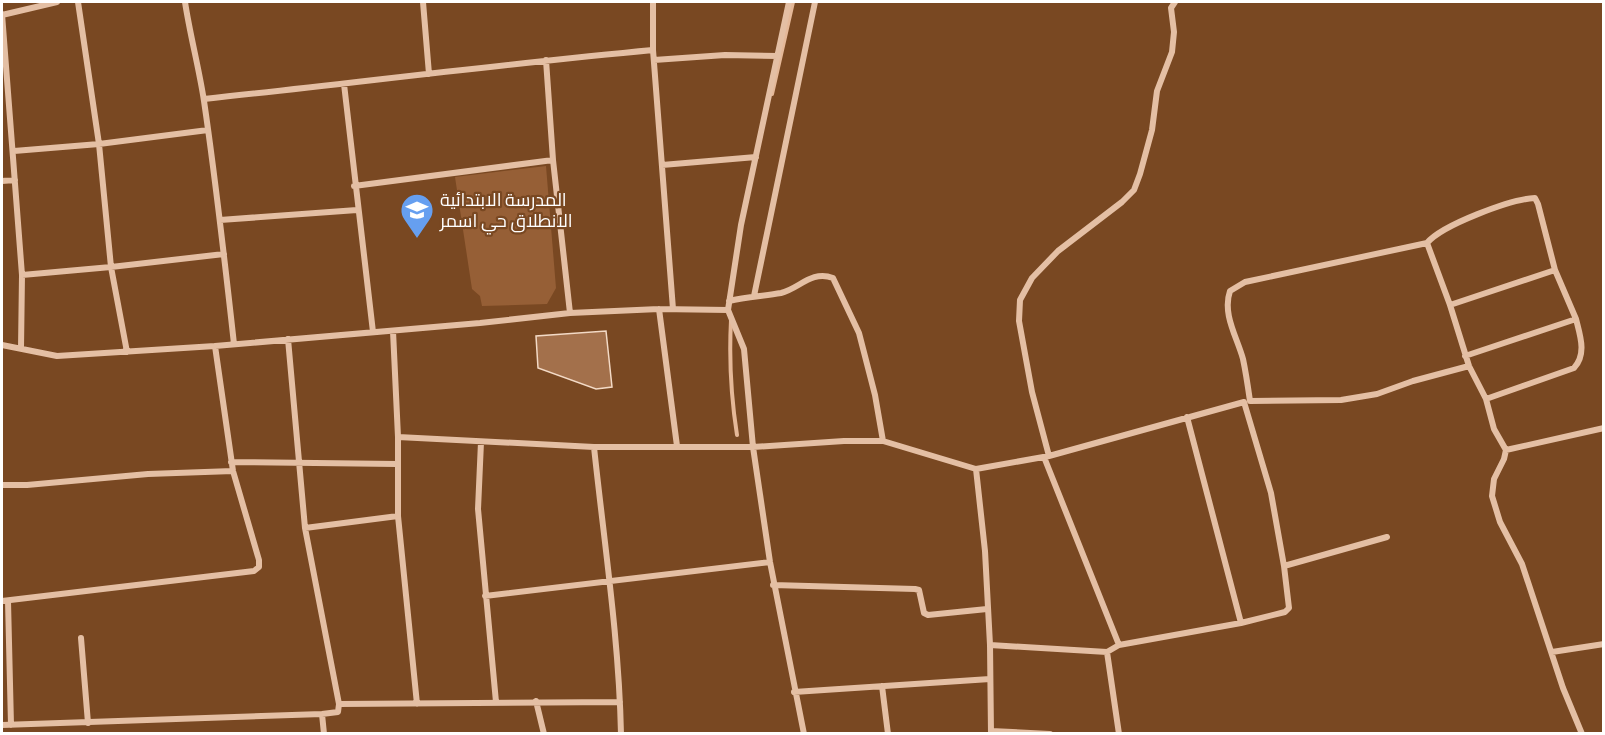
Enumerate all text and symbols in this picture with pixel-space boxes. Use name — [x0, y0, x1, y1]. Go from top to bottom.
place label: المدرسة الابتدائية الانطلاق حي اسمر — [439, 188, 573, 235]
school or university icon: المدرسة الابتدائية الانطلاق حي اسمر — [399, 192, 435, 239]

